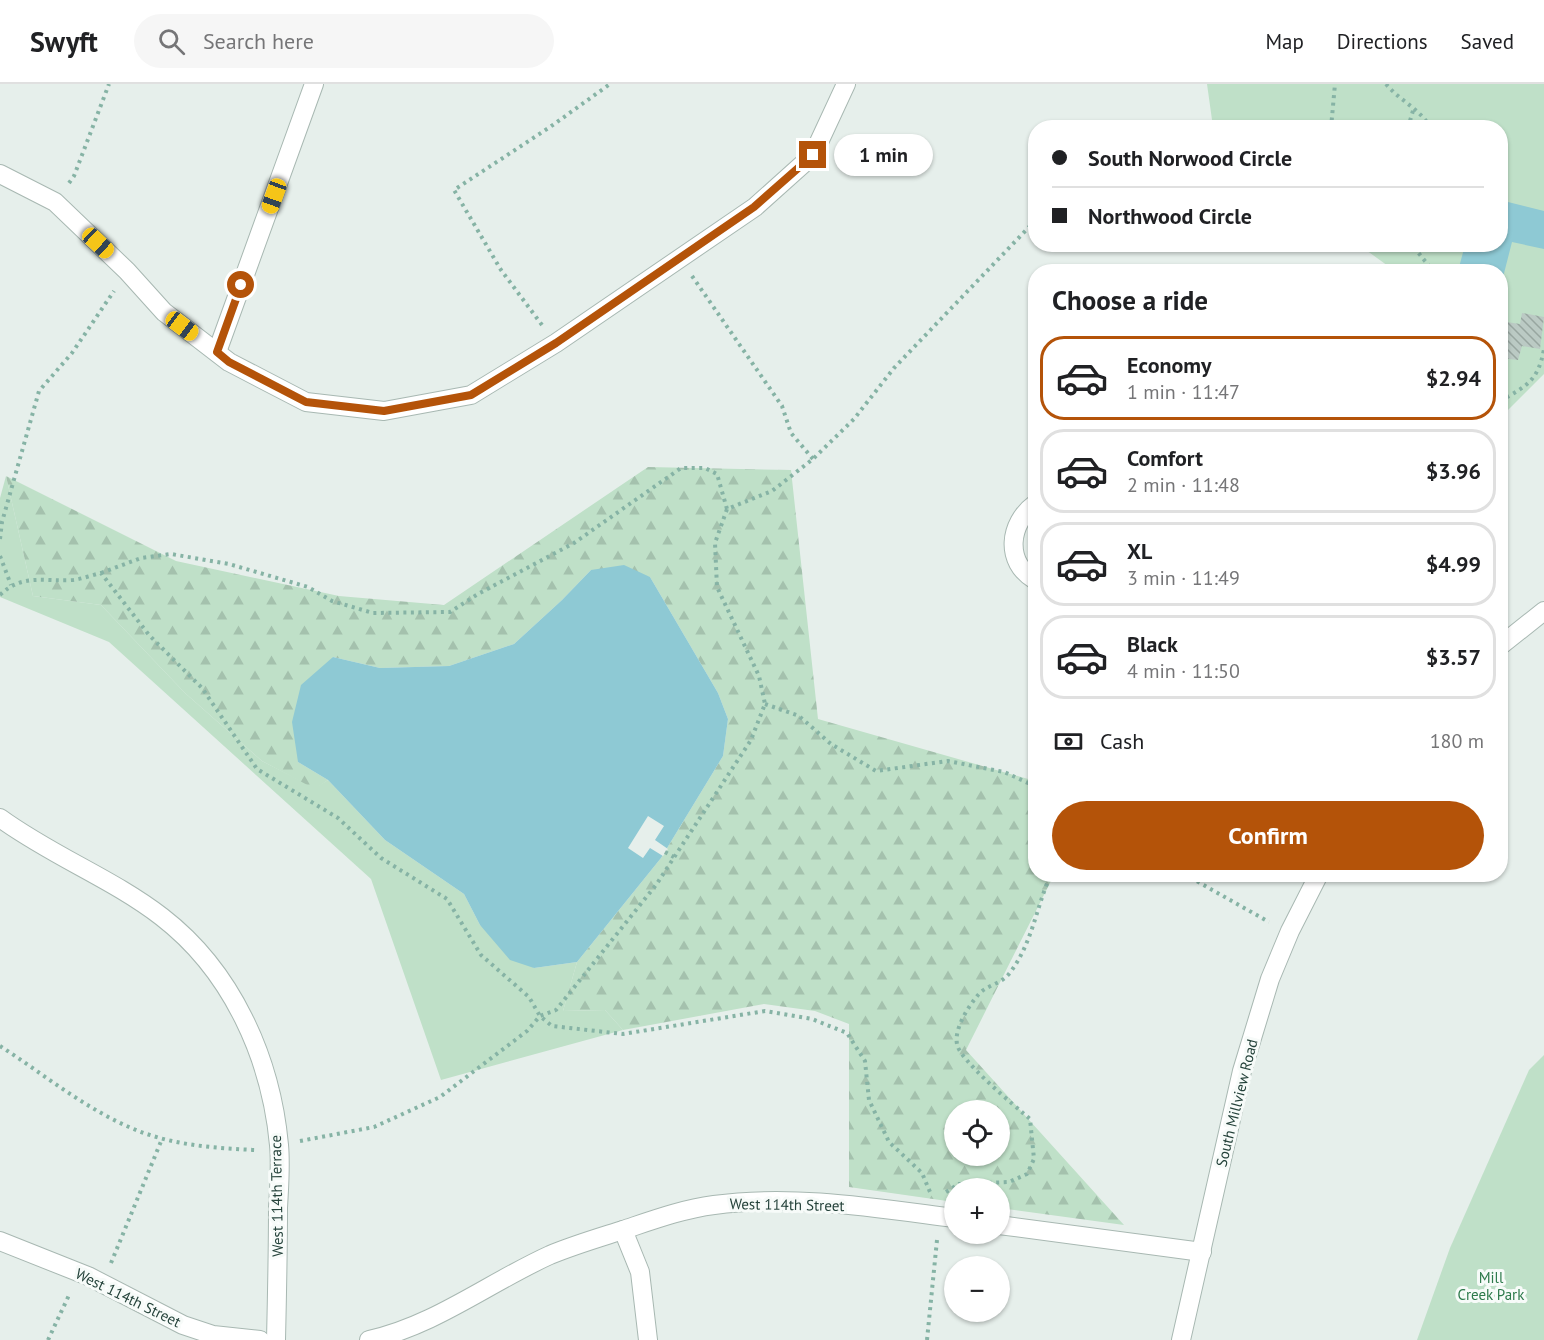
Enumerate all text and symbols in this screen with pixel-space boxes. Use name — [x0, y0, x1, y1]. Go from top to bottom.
search box — [134, 14, 554, 68]
text: Swyft — [30, 23, 98, 60]
icon: search — [155, 25, 188, 58]
text: Search here — [203, 27, 314, 55]
text: Map — [1265, 28, 1304, 55]
text: Directions — [1337, 28, 1428, 55]
text: Saved — [1461, 28, 1514, 55]
callout: 1 min — [834, 134, 933, 176]
route end — [799, 141, 826, 168]
text: 1 min — [859, 142, 908, 168]
text: South Norwood Circle — [1088, 144, 1292, 172]
car — [259, 176, 289, 216]
text: Northwood Circle — [1088, 202, 1252, 230]
car — [79, 224, 117, 262]
route start — [227, 271, 254, 298]
text: Choose a ride — [1052, 283, 1208, 317]
car — [162, 308, 202, 344]
icon: car — [1055, 351, 1109, 405]
text: Economy — [1127, 351, 1211, 379]
text: $2.94 — [1426, 364, 1481, 392]
text: 1 min · 11:47 — [1127, 379, 1240, 405]
icon: car — [1055, 444, 1109, 498]
text: Comfort — [1127, 444, 1203, 472]
text: $3.96 — [1426, 457, 1481, 485]
text: 2 min · 11:48 — [1127, 472, 1240, 498]
icon: car — [1055, 537, 1109, 591]
text: XL — [1127, 537, 1152, 565]
text: $4.99 — [1426, 550, 1481, 578]
text: 3 min · 11:49 — [1127, 565, 1240, 591]
icon: car — [1055, 630, 1109, 684]
text: Black — [1127, 630, 1178, 658]
text: $3.57 — [1426, 643, 1481, 671]
text: 4 min · 11:50 — [1127, 658, 1240, 684]
icon: cash — [1052, 725, 1085, 758]
text: Cash — [1100, 727, 1144, 755]
text: 180 m — [1430, 728, 1484, 754]
button: Confirm — [1052, 801, 1484, 870]
street label: South Millview Road — [1211, 1037, 1262, 1169]
map controls — [944, 1100, 1010, 1322]
button: locate — [944, 1100, 1010, 1166]
street label: West 114th Terrace — [266, 1135, 287, 1257]
button: + — [944, 1178, 1010, 1244]
street label: West 114th Street — [729, 1194, 845, 1215]
button: − — [944, 1256, 1010, 1322]
street label: West 114th Street — [72, 1264, 184, 1331]
park label: Mill Creek Park — [1458, 1268, 1525, 1304]

